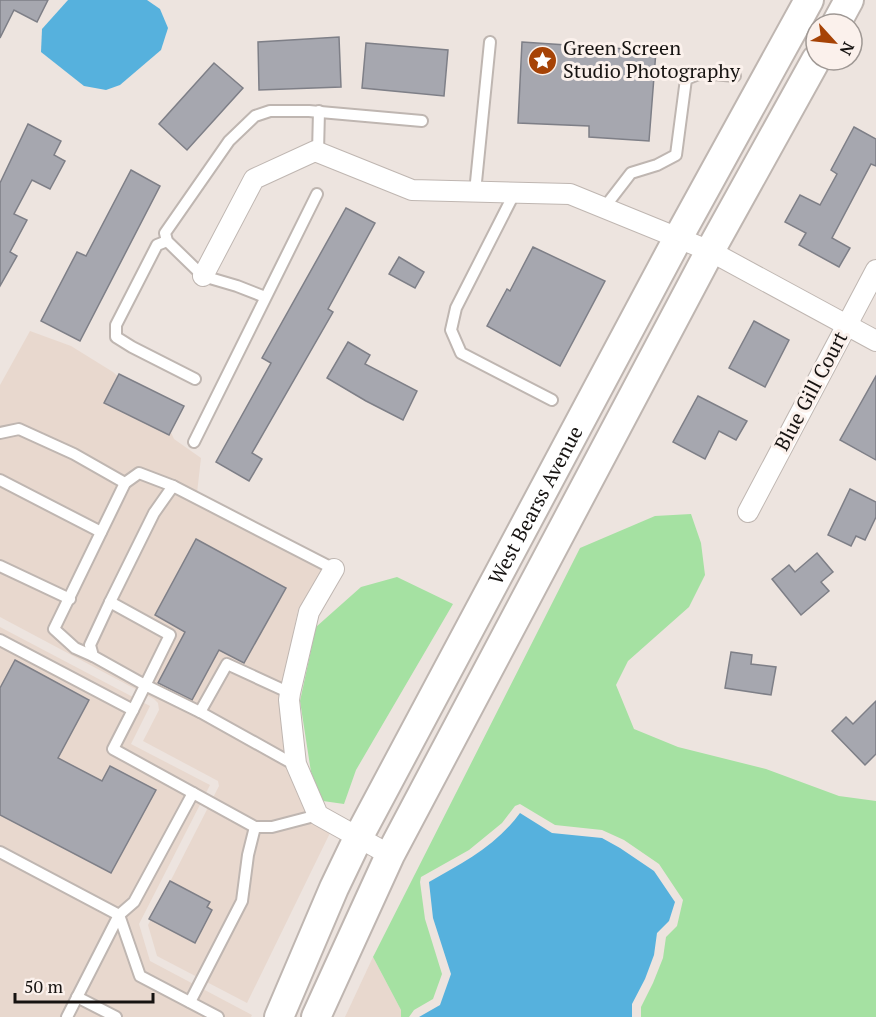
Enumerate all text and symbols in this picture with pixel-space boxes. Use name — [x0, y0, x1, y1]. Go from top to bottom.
north arrow — [804, 12, 864, 72]
place label: Green Screen Studio Photography — [563, 34, 741, 84]
text: N — [835, 38, 860, 59]
place icon: Green Screen Studio Photography — [526, 44, 558, 76]
street label: Blue Gill Court — [768, 326, 854, 455]
street label: West Bearss Avenue — [482, 421, 588, 589]
scale bar — [15, 966, 153, 1004]
text: 50 m — [24, 974, 64, 998]

